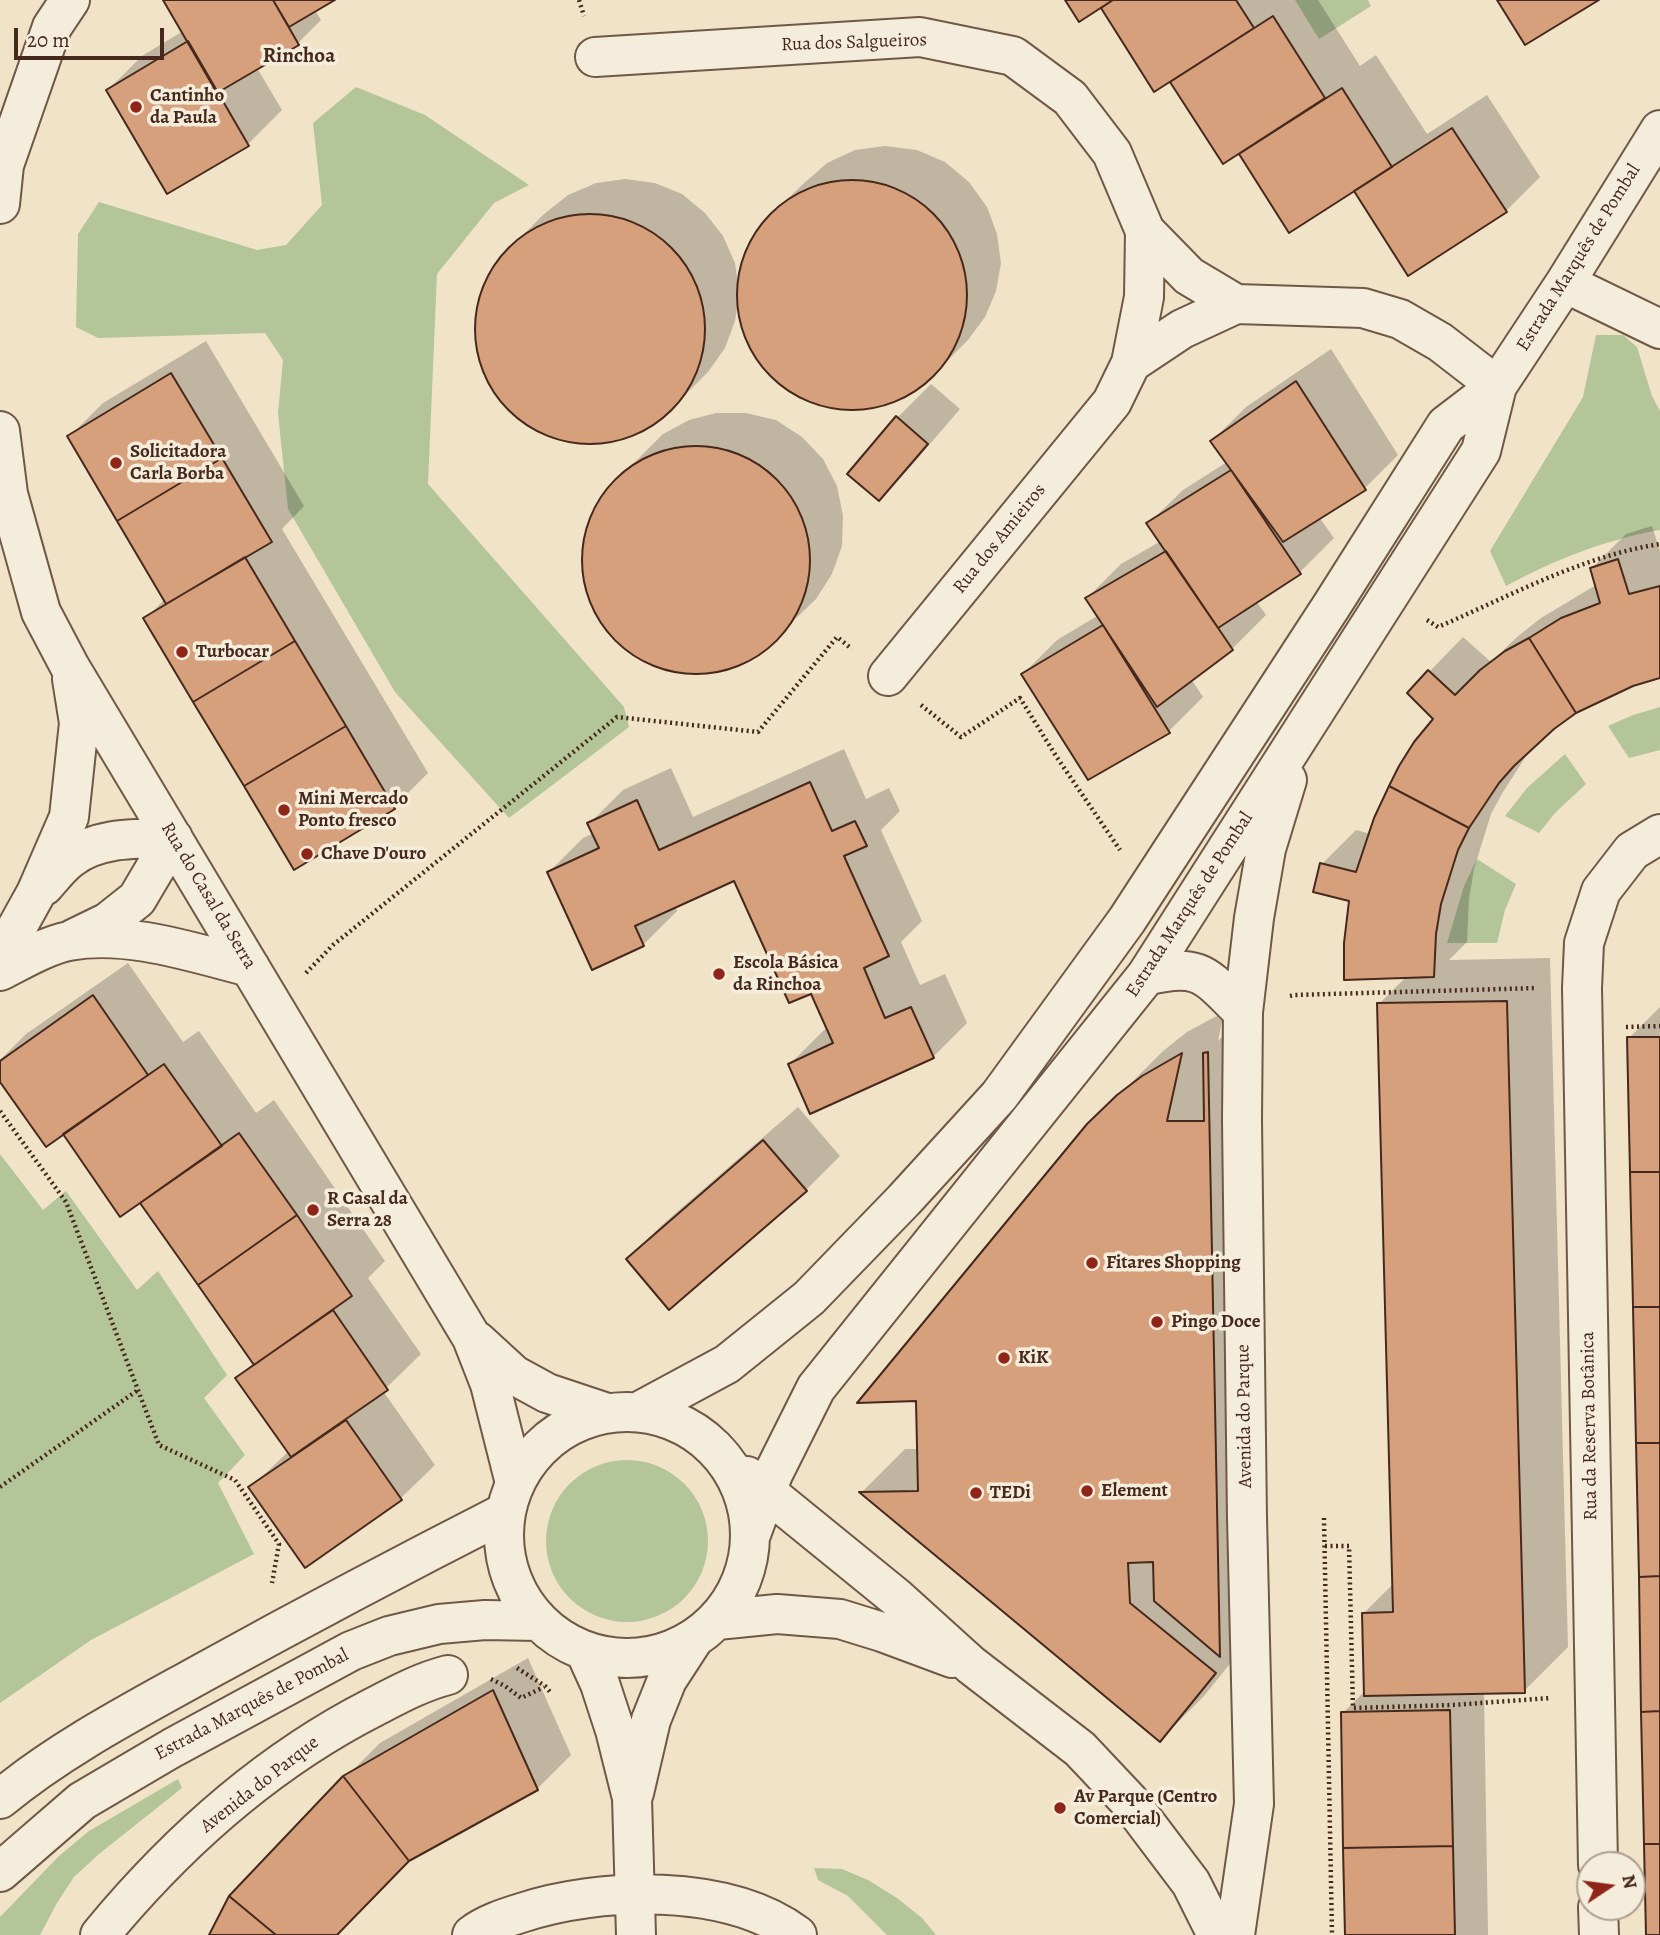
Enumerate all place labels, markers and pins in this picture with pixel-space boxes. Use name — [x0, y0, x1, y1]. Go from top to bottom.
place label: Cantinho da Paula — [150, 85, 224, 129]
marker: Cantinho da Paula — [128, 99, 144, 115]
place label: Solicitadora Carla Borba — [130, 441, 226, 485]
marker: Solicitadora Carla Borba — [108, 455, 124, 471]
place label: Turbocar — [196, 641, 269, 663]
marker: Turbocar — [174, 644, 190, 660]
place label: Mini Mercado Ponto fresco — [298, 788, 408, 832]
marker: Mini Mercado Ponto fresco — [276, 802, 292, 818]
place label: Chave D'ouro — [321, 843, 426, 865]
marker: Chave D'ouro — [299, 846, 315, 862]
place label: Escola Básica da Rinchoa — [733, 952, 839, 996]
marker: Escola Básica da Rinchoa — [711, 966, 727, 982]
place label: R Casal da Serra 28 — [327, 1188, 408, 1232]
marker: R Casal da Serra 28 — [305, 1202, 321, 1218]
place label: Fitares Shopping — [1106, 1252, 1241, 1274]
marker: Fitares Shopping — [1084, 1255, 1100, 1271]
place label: Pingo Doce — [1171, 1311, 1260, 1333]
marker: Pingo Doce — [1149, 1314, 1165, 1330]
place label: KiK — [1018, 1347, 1048, 1369]
marker: KiK — [996, 1350, 1012, 1366]
place label: Element — [1101, 1480, 1168, 1502]
place label: TEDi — [990, 1482, 1031, 1504]
marker: Element — [1079, 1483, 1095, 1499]
marker: TEDi — [968, 1485, 984, 1501]
place label: Av Parque (Centro Comercial) — [1074, 1786, 1217, 1830]
marker: Av Parque (Centro Comercial) — [1052, 1800, 1068, 1816]

